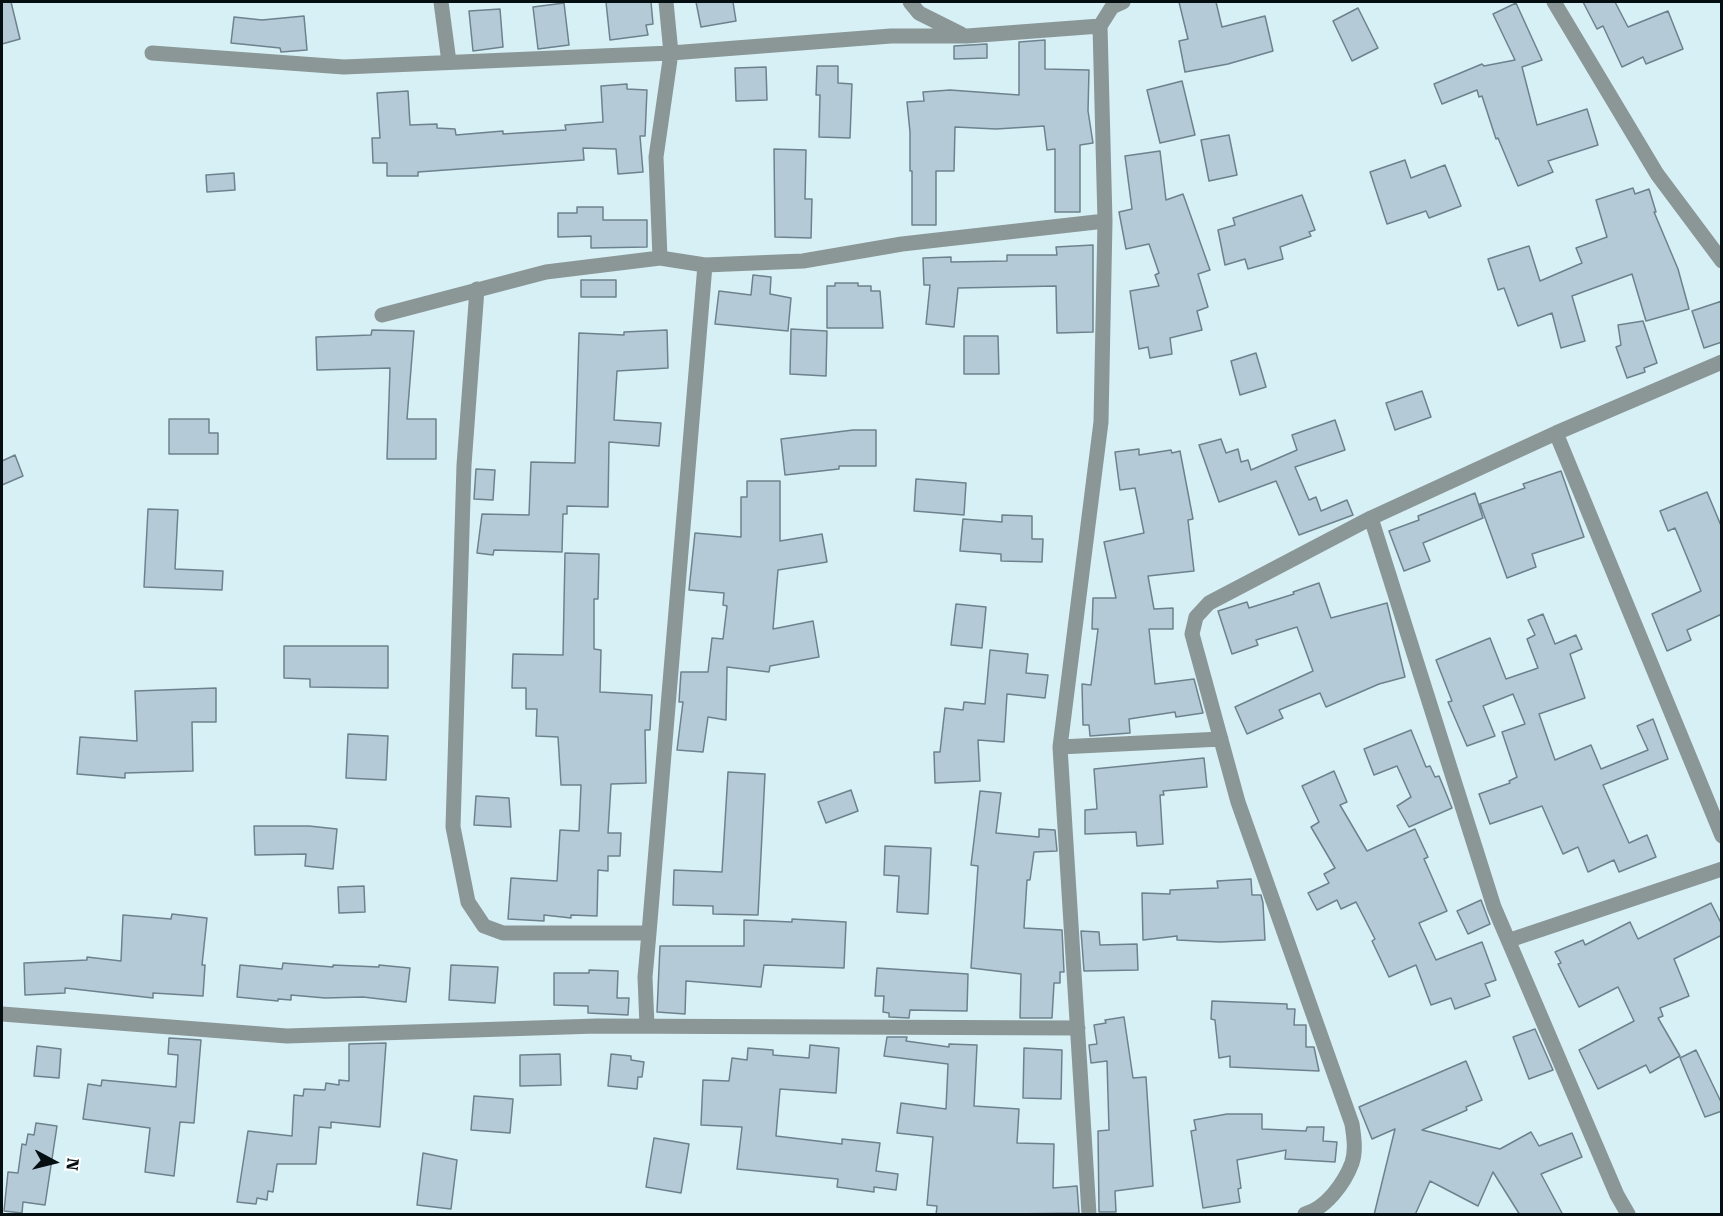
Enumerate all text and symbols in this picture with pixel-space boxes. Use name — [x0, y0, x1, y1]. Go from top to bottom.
north arrow — [24, 1132, 84, 1192]
text: N — [62, 1157, 83, 1172]

